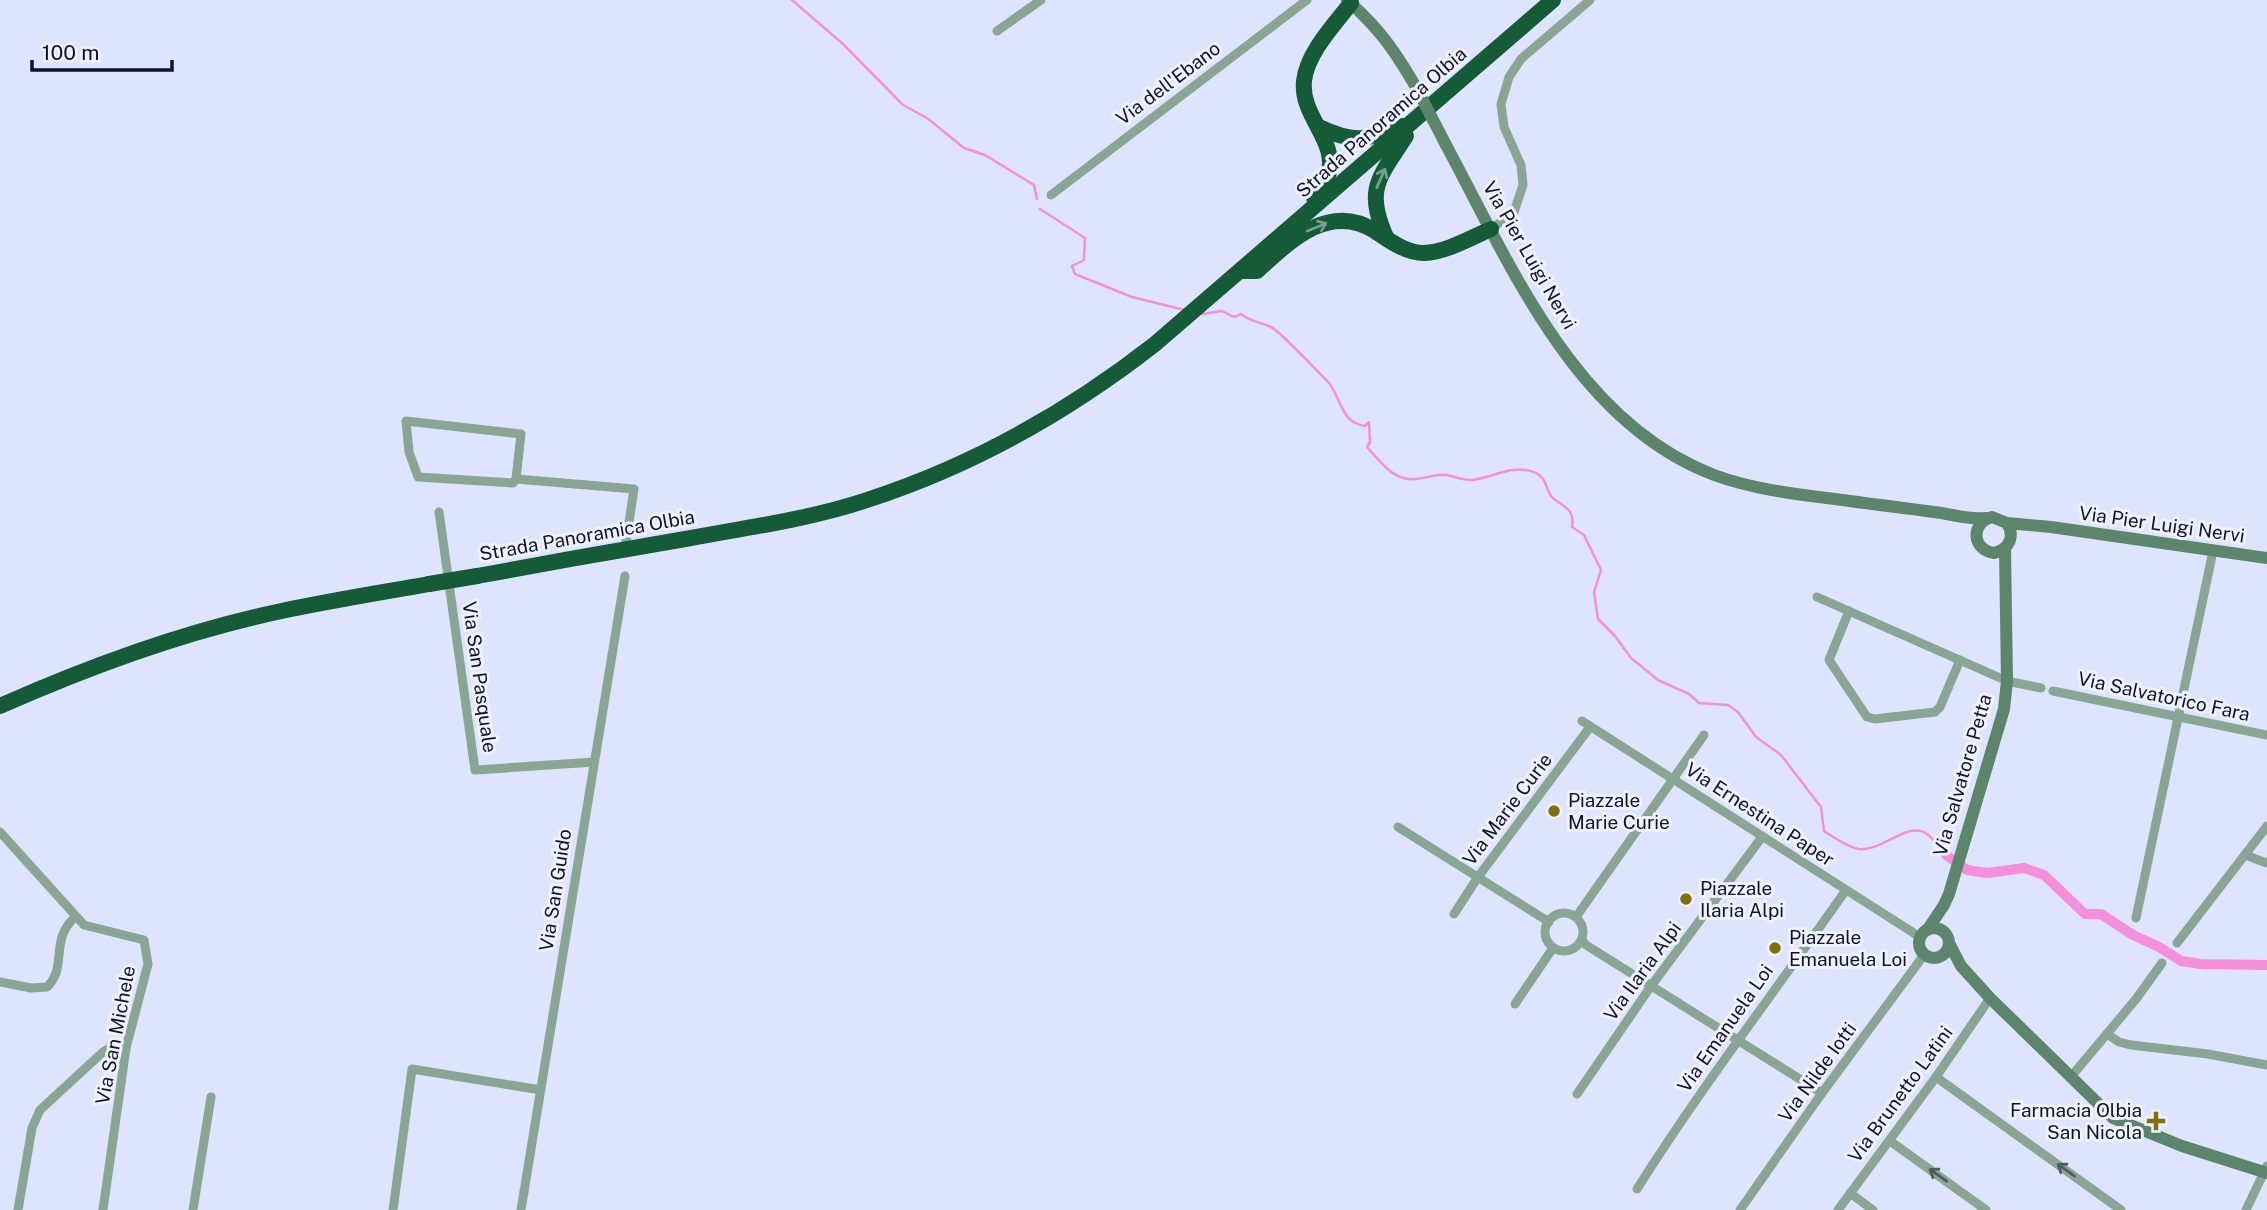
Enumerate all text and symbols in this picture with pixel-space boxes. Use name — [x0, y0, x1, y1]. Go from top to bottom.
scale bar — [32, 28, 172, 72]
street label: Via dell'Ebano — [1112, 37, 1224, 129]
text: 100 m — [42, 40, 99, 65]
street label: Strada Panoramica Olbia — [1292, 42, 1470, 202]
one-way arrow — [1375, 168, 1388, 189]
street label: Via Pier Luigi Nervi — [1479, 177, 1581, 333]
one-way arrow — [1306, 220, 1328, 233]
street label: Via Pier Luigi Nervi — [2078, 501, 2246, 547]
street label: Strada Panoramica Olbia — [478, 505, 696, 565]
street label: Via San Pasquale — [459, 600, 501, 754]
street label: Via Salvatorico Fara — [2076, 667, 2252, 725]
street label: Via Salvatore Petta — [1928, 691, 1996, 859]
street label: Via Marie Curie — [1458, 749, 1556, 869]
street label: Via Ernestina Paper — [1682, 758, 1838, 870]
place label: Piazzale Marie Curie — [1568, 789, 1670, 833]
marker: Piazzale Marie Curie — [1546, 803, 1562, 819]
street label: Via San Guido — [534, 827, 576, 953]
place label: Piazzale Ilaria Alpi — [1700, 877, 1784, 921]
marker: Piazzale Ilaria Alpi — [1678, 891, 1694, 907]
street label: Via Ilaria Alpi — [1599, 917, 1685, 1025]
place label: Piazzale Emanuela Loi — [1789, 926, 1907, 970]
marker: Piazzale Emanuela Loi — [1767, 940, 1783, 956]
street label: Via Emanuela Loi — [1673, 960, 1777, 1096]
street label: Via San Michele — [91, 964, 139, 1106]
street label: Via Nilde Iotti — [1773, 1018, 1861, 1126]
street label: Via Brunetto Latini — [1843, 1022, 1957, 1166]
place label: Farmacia Olbia San Nicola — [2010, 1099, 2142, 1143]
marker: Farmacia Olbia San Nicola — [2148, 1113, 2164, 1129]
one-way arrow — [2057, 1163, 2076, 1177]
one-way arrow — [1929, 1168, 1948, 1182]

